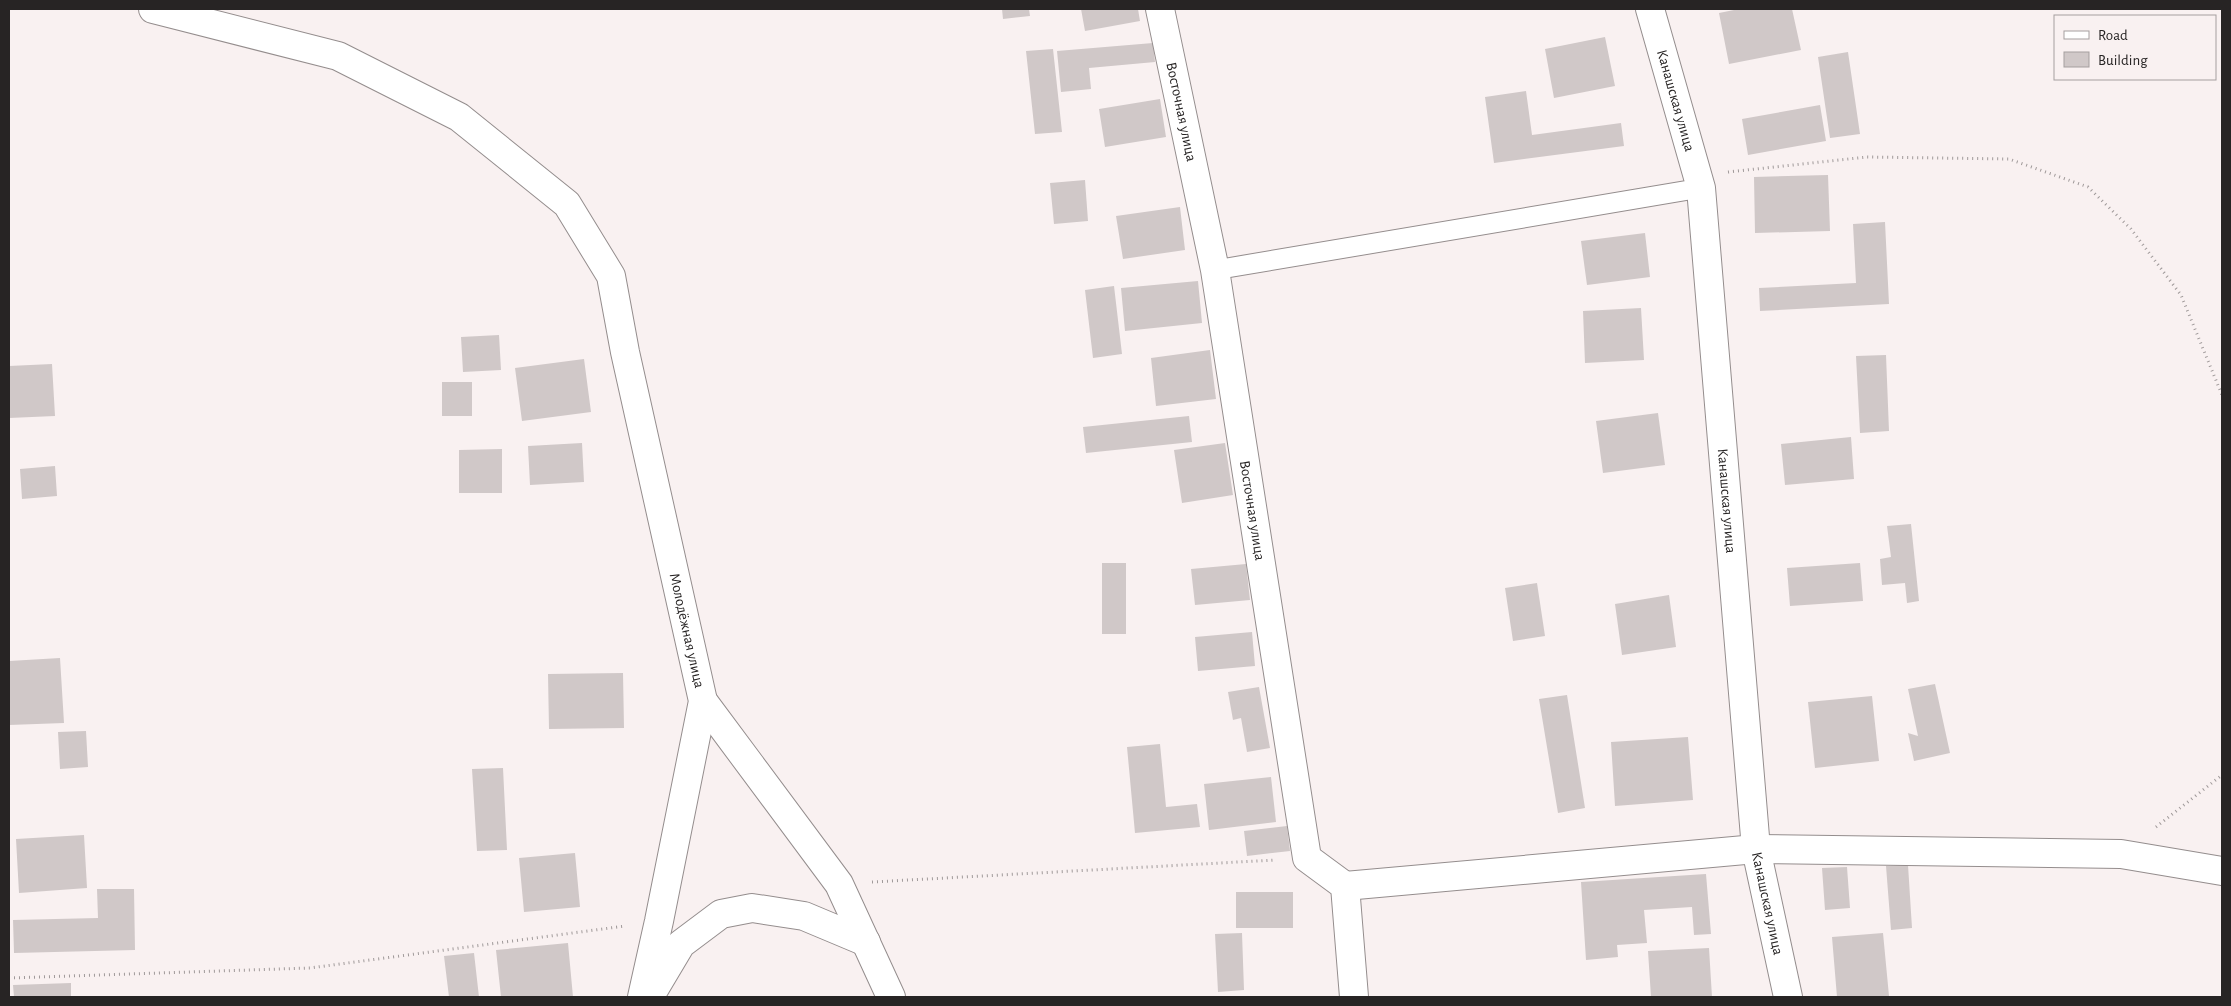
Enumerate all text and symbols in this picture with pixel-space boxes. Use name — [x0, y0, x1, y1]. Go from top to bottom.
legend — [2054, 15, 2216, 80]
text: Road — [2098, 28, 2128, 43]
street label: Канашская улица — [1654, 48, 1697, 153]
text: Building — [2098, 53, 2148, 68]
street label: Восточная улица — [1163, 61, 1199, 163]
street label: Канашская улица — [1715, 448, 1738, 554]
street label: Восточная улица — [1237, 459, 1267, 562]
street label: Молодёжная улица — [667, 572, 707, 690]
street label: Канашская улица — [1749, 850, 1786, 957]

